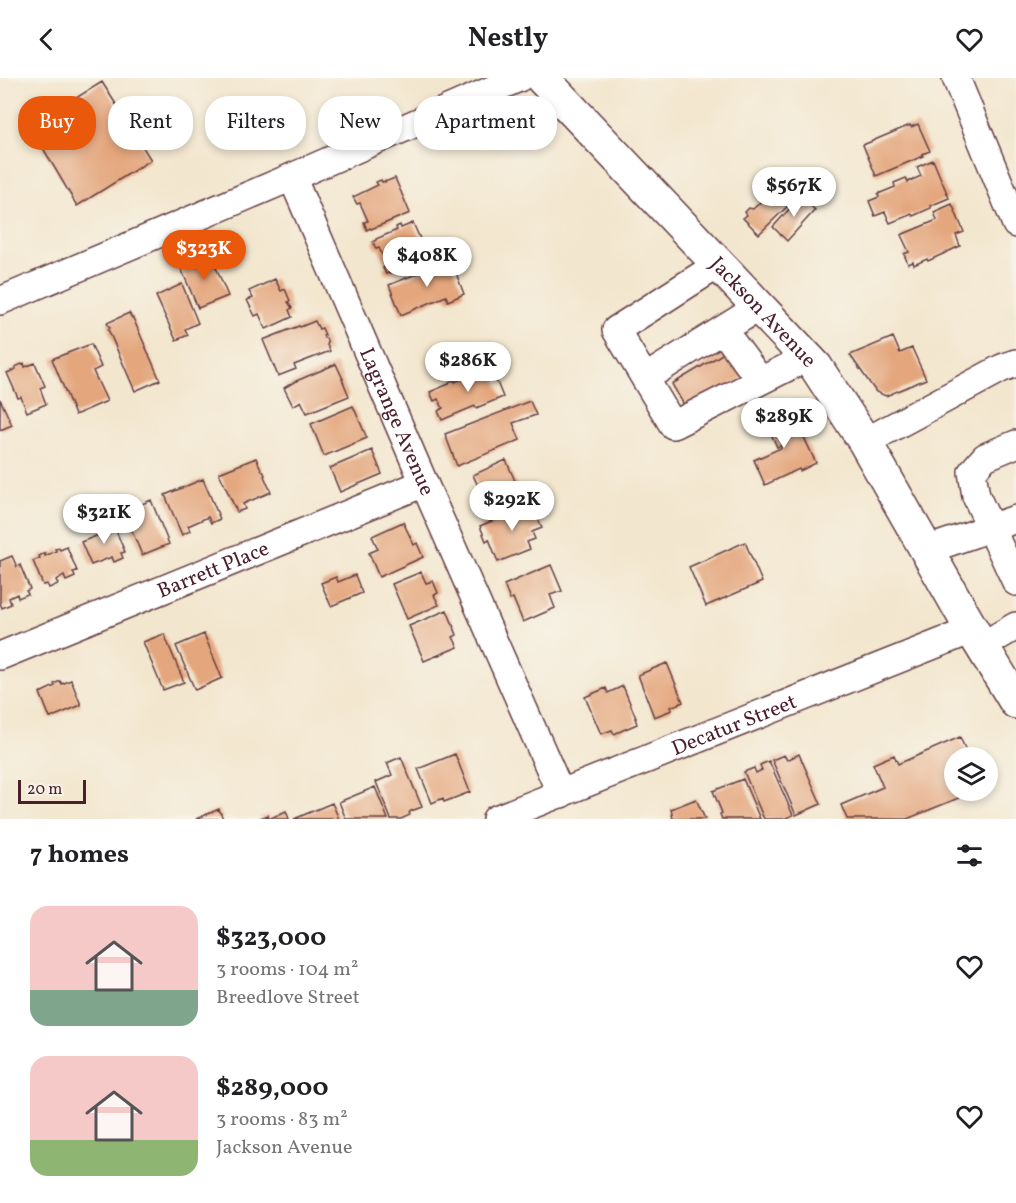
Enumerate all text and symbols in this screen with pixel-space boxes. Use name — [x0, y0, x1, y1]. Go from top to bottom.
text: Nestly — [468, 20, 548, 58]
icon: back — [30, 23, 63, 56]
icon: heart — [953, 23, 986, 56]
chip: Buy — [18, 96, 96, 150]
chip: Rent — [108, 96, 193, 150]
chip: Filters — [205, 96, 306, 150]
chip: New — [318, 96, 402, 150]
chip: Apartment — [414, 96, 557, 150]
pin: $567K — [752, 167, 836, 218]
text: $567K — [766, 172, 822, 200]
pin: $323K — [162, 230, 246, 281]
text: $323K — [176, 235, 232, 263]
pin: $408K — [385, 237, 469, 288]
text: $408K — [397, 242, 457, 270]
street label: Jackson Avenue — [703, 251, 822, 375]
pin: $286K — [426, 342, 510, 393]
street label: Lagrange Avenue — [351, 343, 441, 500]
text: $286K — [439, 347, 497, 375]
pin: $289K — [742, 398, 826, 449]
text: $289K — [755, 403, 813, 431]
pin: $292K — [470, 481, 554, 532]
text: $292K — [483, 486, 541, 514]
pin: $321K — [62, 494, 146, 545]
text: $321K — [77, 499, 131, 527]
street label: Barrett Place — [153, 535, 274, 606]
street label: Decatur Street — [668, 688, 801, 764]
map controls — [944, 747, 998, 801]
button: layers — [944, 747, 998, 801]
scale bar — [18, 777, 86, 804]
text: 20 m — [27, 779, 62, 801]
text: 7 homes — [30, 837, 129, 873]
icon: filters — [953, 839, 986, 872]
text: $323,000 — [216, 920, 326, 956]
icon: home — [78, 930, 150, 1002]
icon: heart — [953, 950, 986, 983]
text: 3 rooms · 104 m² — [216, 956, 358, 984]
text: Breedlove Street — [216, 984, 360, 1012]
text: $289,000 — [216, 1070, 329, 1106]
icon: home — [78, 1080, 150, 1152]
icon: heart — [953, 1100, 986, 1133]
text: 3 rooms · 83 m² — [216, 1106, 348, 1134]
text: Jackson Avenue — [216, 1134, 352, 1162]

